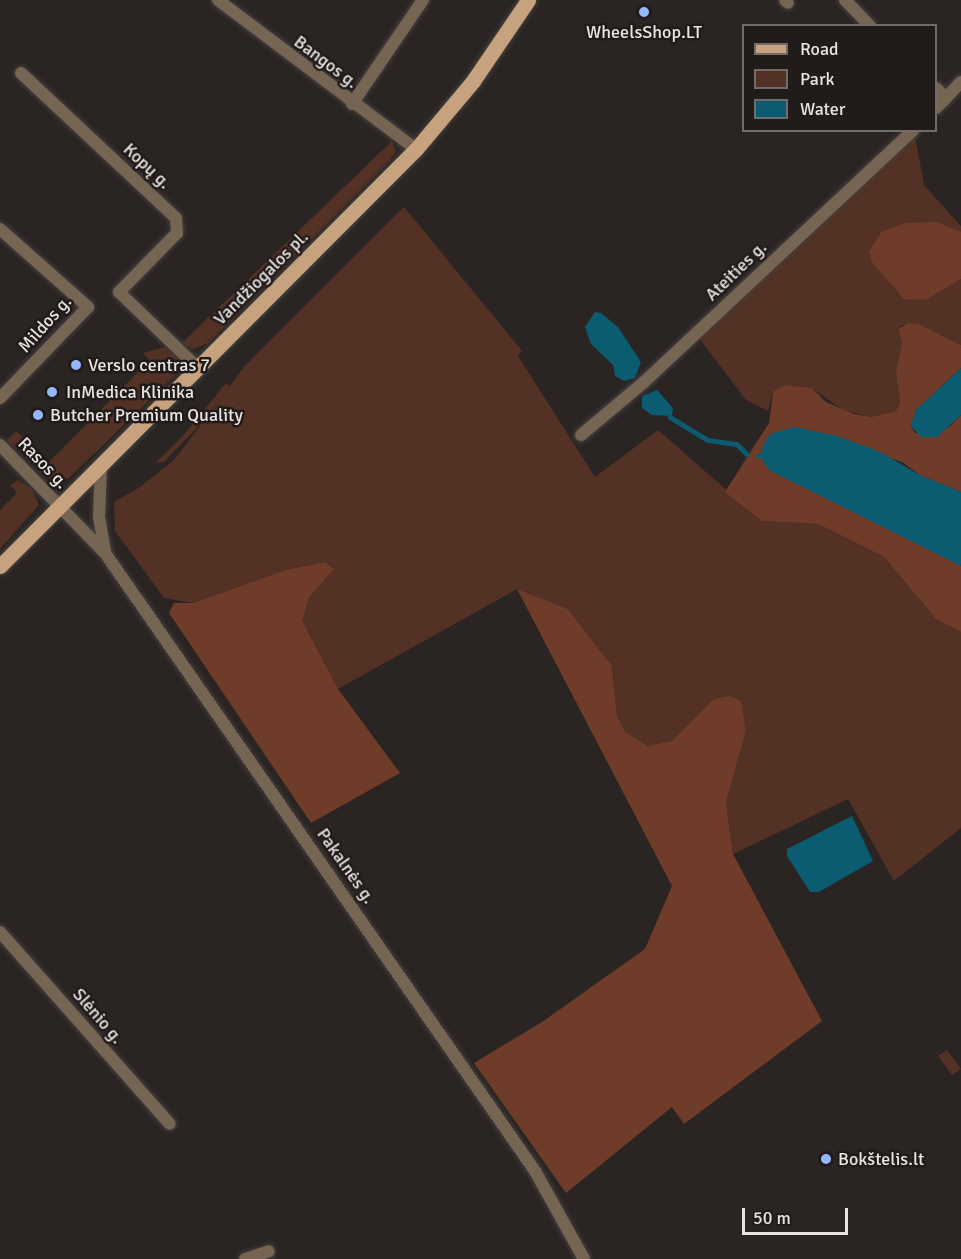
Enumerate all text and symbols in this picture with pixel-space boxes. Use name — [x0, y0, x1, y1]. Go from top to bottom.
marker: WheelsShop.LT — [637, 5, 651, 19]
place label: WheelsShop.LT — [586, 21, 702, 43]
legend — [742, 24, 937, 132]
street label: Bangos g. — [290, 31, 362, 93]
text: Road — [800, 38, 839, 60]
text: Park — [800, 68, 835, 90]
text: Water — [800, 98, 845, 120]
street label: Kopų g. — [119, 139, 175, 193]
street label: Vandžiogalos pl. — [209, 226, 313, 330]
street label: Ateities g. — [701, 236, 771, 306]
street label: Mildos g. — [14, 291, 76, 357]
place label: Verslo centras 7 — [88, 354, 210, 376]
marker: Verslo centras 7 — [69, 358, 83, 372]
place label: InMedica Klinika — [66, 381, 194, 403]
marker: InMedica Klinika — [43, 383, 61, 401]
place label: Butcher Premium Quality — [50, 404, 243, 426]
marker: Butcher Premium Quality — [31, 408, 45, 422]
street label: Rasos g. — [13, 433, 73, 493]
street label: Pakalnės g. — [312, 824, 380, 908]
street label: Slėnio g. — [68, 984, 128, 1048]
place label: Bokštelis.lt — [838, 1148, 924, 1170]
marker: Bokštelis.lt — [819, 1152, 833, 1166]
scale bar — [745, 1196, 852, 1234]
text: 50 m — [753, 1207, 791, 1229]

